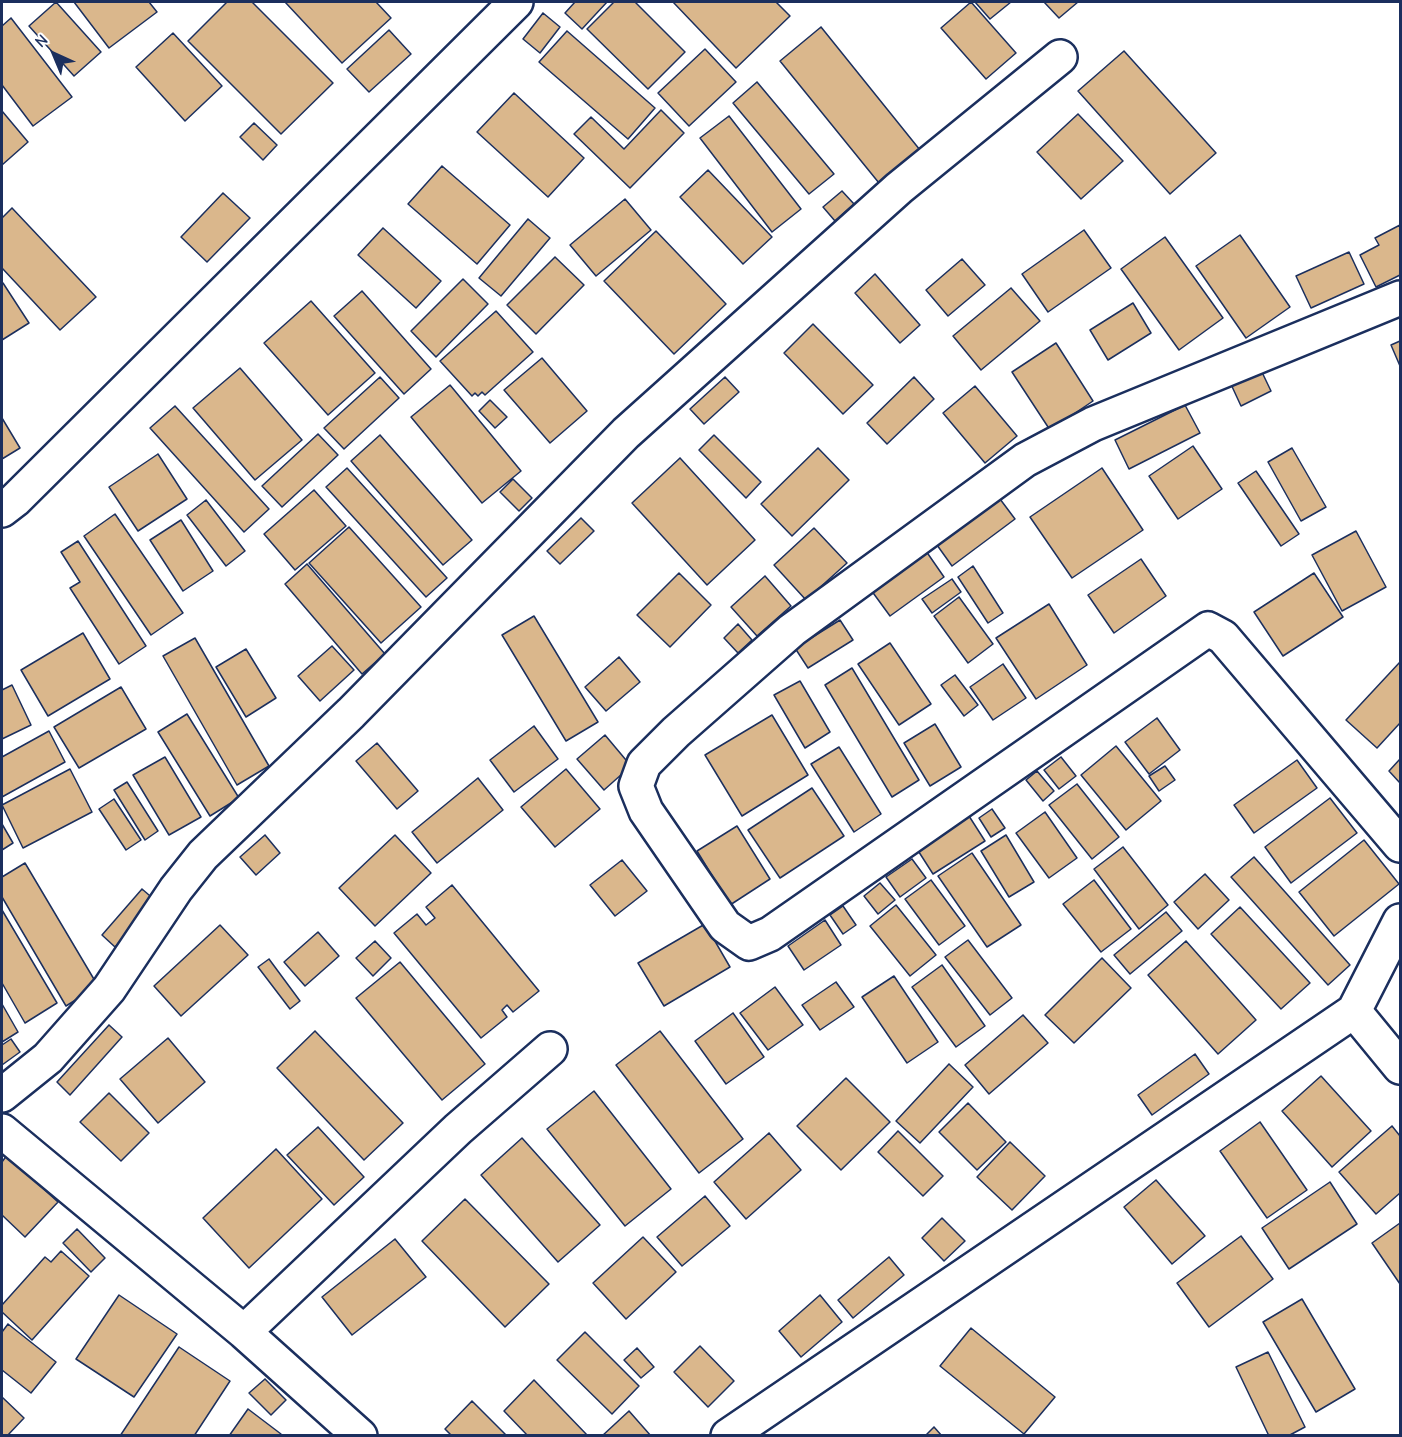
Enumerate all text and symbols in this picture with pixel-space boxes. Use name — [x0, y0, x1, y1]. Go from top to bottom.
north arrow — [24, 24, 84, 84]
text: N — [31, 31, 52, 51]

